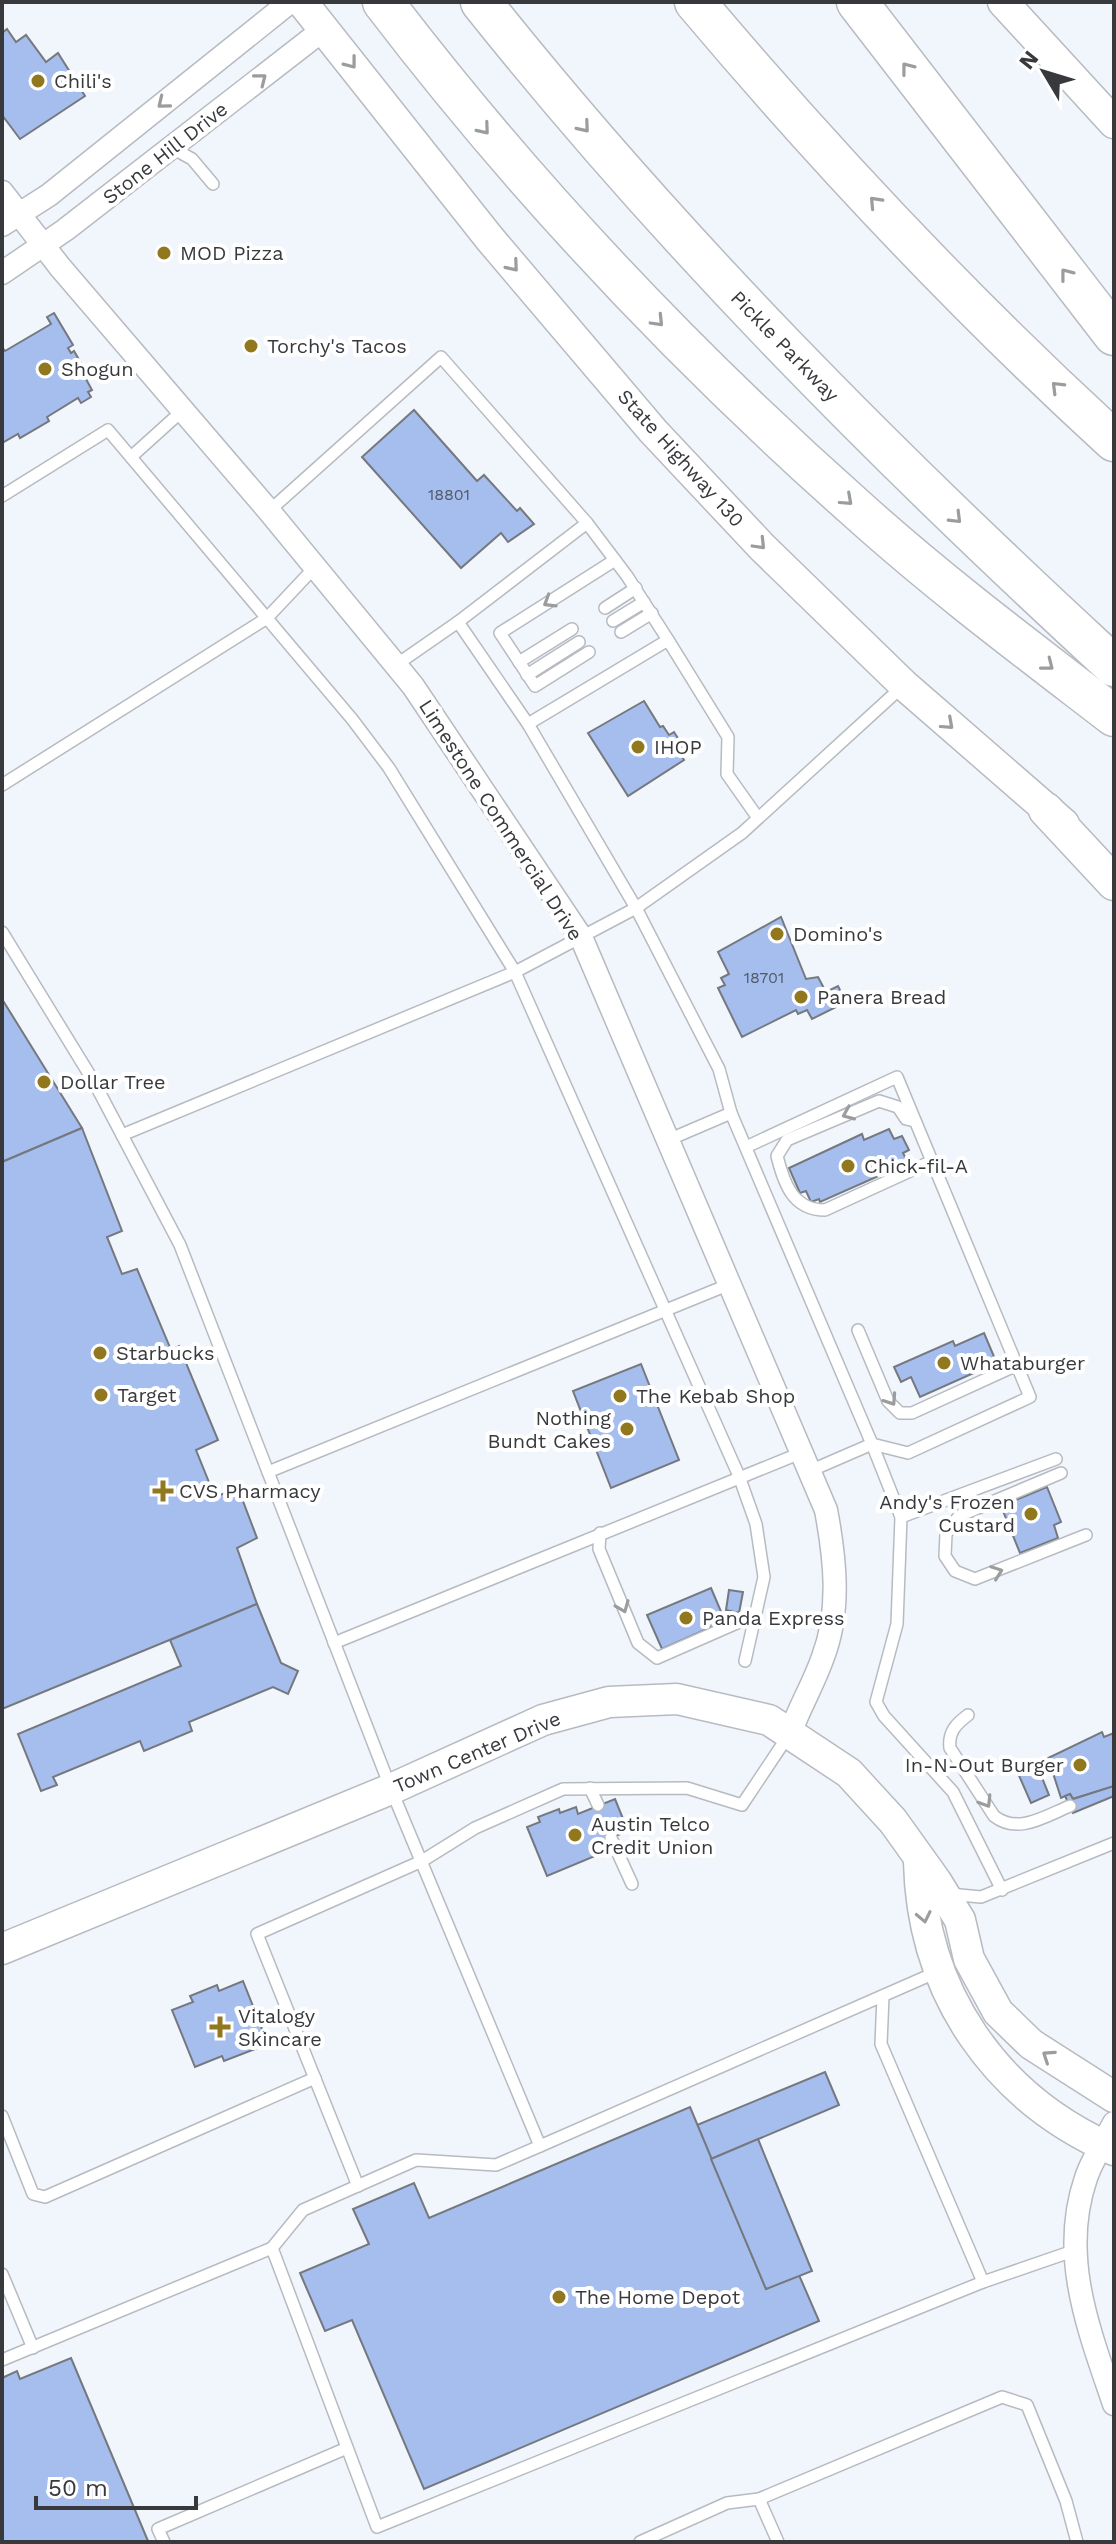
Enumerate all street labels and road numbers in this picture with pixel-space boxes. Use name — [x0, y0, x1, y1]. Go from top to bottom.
street label: Stone Hill Drive — [98, 97, 232, 209]
street label: Pickle Parkway — [726, 285, 845, 407]
street label: State Highway 130 — [613, 384, 749, 532]
street label: Limestone Commercial Drive — [414, 695, 588, 945]
street label: Town Center Drive — [390, 1706, 564, 1798]

